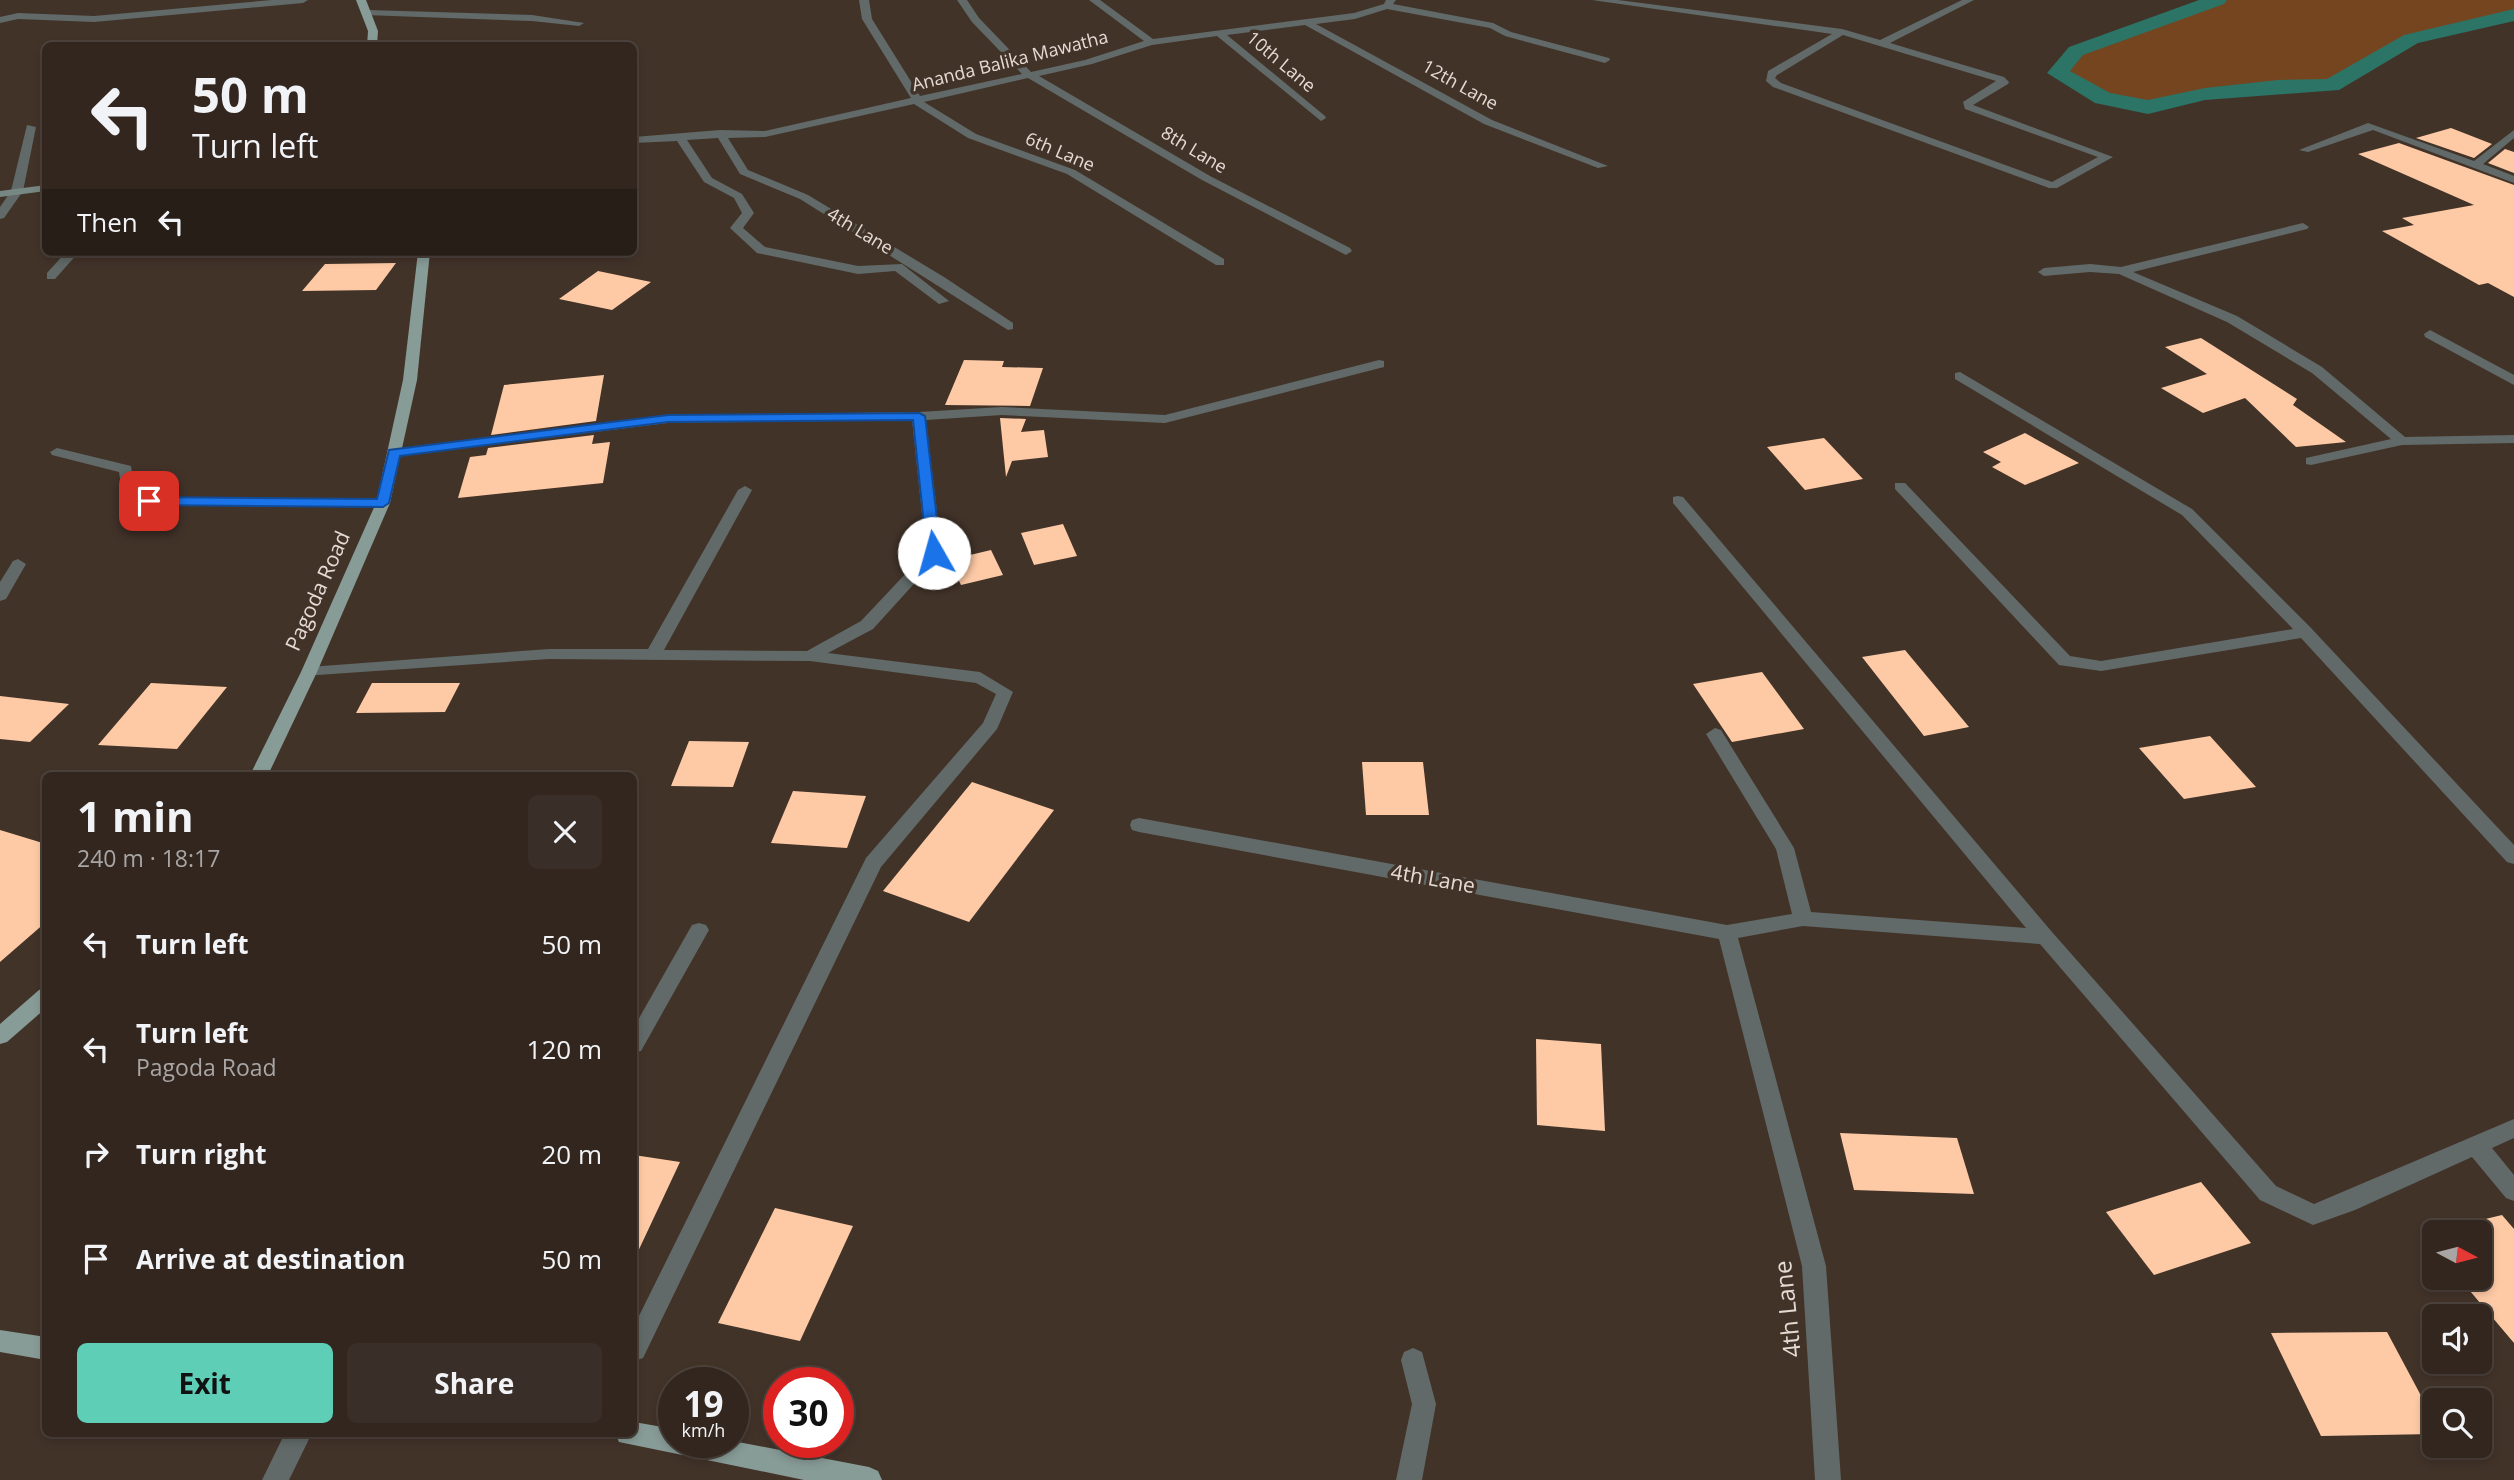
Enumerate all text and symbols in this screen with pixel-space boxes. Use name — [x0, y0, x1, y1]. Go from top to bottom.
street label: Ananda Balika Mawatha — [909, 24, 1110, 96]
street label: 10th Lane — [1242, 25, 1321, 97]
street label: 12th Lane — [1418, 53, 1503, 115]
text: 50 m — [192, 61, 309, 127]
icon: left — [77, 70, 168, 161]
street label: 8th Lane — [1157, 120, 1232, 178]
text: Turn left — [192, 124, 318, 167]
street label: 6th Lane — [1022, 126, 1099, 176]
street label: 4th Lane — [823, 201, 898, 259]
icon: left — [152, 203, 190, 241]
text: Then — [77, 204, 138, 240]
pin — [119, 471, 179, 531]
icon: arrive — [130, 482, 168, 520]
position arrow — [897, 516, 971, 590]
street label: Pagoda Road — [278, 526, 356, 655]
text: 1 min — [77, 787, 194, 844]
button: close — [528, 795, 602, 869]
text: 240 m · 18:17 — [77, 842, 220, 874]
street label: 4th Lane — [1389, 857, 1478, 899]
icon: left — [77, 925, 115, 963]
text: Turn left — [136, 926, 248, 962]
text: 50 m — [541, 926, 602, 962]
text: Turn left — [136, 1015, 248, 1051]
icon: left — [77, 1030, 115, 1068]
text: 120 m — [527, 1031, 602, 1067]
text: Pagoda Road — [136, 1051, 277, 1083]
icon: right — [77, 1135, 115, 1173]
text: Turn right — [136, 1136, 267, 1172]
text: 20 m — [541, 1136, 602, 1172]
north arrow — [2422, 1220, 2492, 1290]
map controls — [2422, 1220, 2492, 1458]
icon: arrive — [77, 1240, 115, 1278]
text: Arrive at destination — [136, 1241, 405, 1277]
text: 50 m — [541, 1241, 602, 1277]
street label: 4th Lane — [1765, 1259, 1808, 1359]
button: sound — [2422, 1304, 2492, 1374]
button: Exit — [77, 1343, 333, 1423]
button: Share — [347, 1343, 602, 1423]
speed limit sign: 30 — [763, 1367, 854, 1458]
text: 19 — [683, 1380, 724, 1427]
button: search — [2422, 1388, 2492, 1458]
text: km/h — [682, 1418, 725, 1442]

